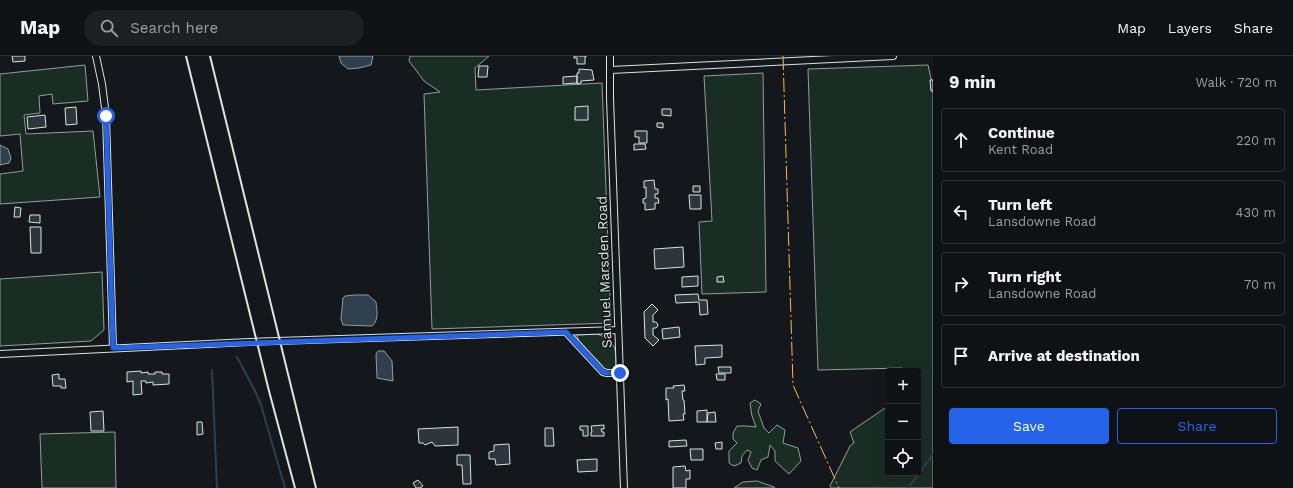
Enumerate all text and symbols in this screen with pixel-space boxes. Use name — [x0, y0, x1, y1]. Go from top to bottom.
search box — [84, 10, 364, 46]
text: Map — [20, 16, 60, 39]
icon: search — [98, 17, 120, 39]
text: Search here — [130, 19, 218, 37]
text: Map — [1117, 20, 1146, 36]
text: Layers — [1168, 20, 1212, 36]
text: Share — [1234, 20, 1273, 36]
text: 9 min — [949, 72, 996, 92]
text: Walk · 720 m — [1196, 75, 1277, 90]
route start — [97, 107, 115, 125]
text: Continue — [988, 124, 1055, 142]
icon: ahead — [950, 129, 972, 151]
text: 220 m — [1236, 133, 1276, 148]
text: Kent Road — [988, 142, 1053, 157]
street label: Samuel Marsden Road — [593, 196, 615, 348]
text: Turn left — [988, 196, 1052, 214]
icon: left — [950, 201, 972, 223]
text: 430 m — [1236, 205, 1276, 220]
text: Lansdowne Road — [988, 214, 1096, 229]
text: Turn right — [988, 268, 1061, 286]
icon: right — [950, 273, 972, 295]
text: 70 m — [1244, 277, 1276, 292]
text: Lansdowne Road — [988, 286, 1096, 301]
icon: arrive — [950, 345, 972, 367]
text: Arrive at destination — [988, 347, 1140, 365]
route end — [611, 364, 629, 382]
map controls — [885, 368, 921, 476]
button: + — [885, 368, 921, 404]
button: − — [885, 404, 921, 440]
button: Save — [949, 408, 1109, 444]
button: Share — [1117, 408, 1277, 444]
button: locate — [885, 440, 921, 476]

